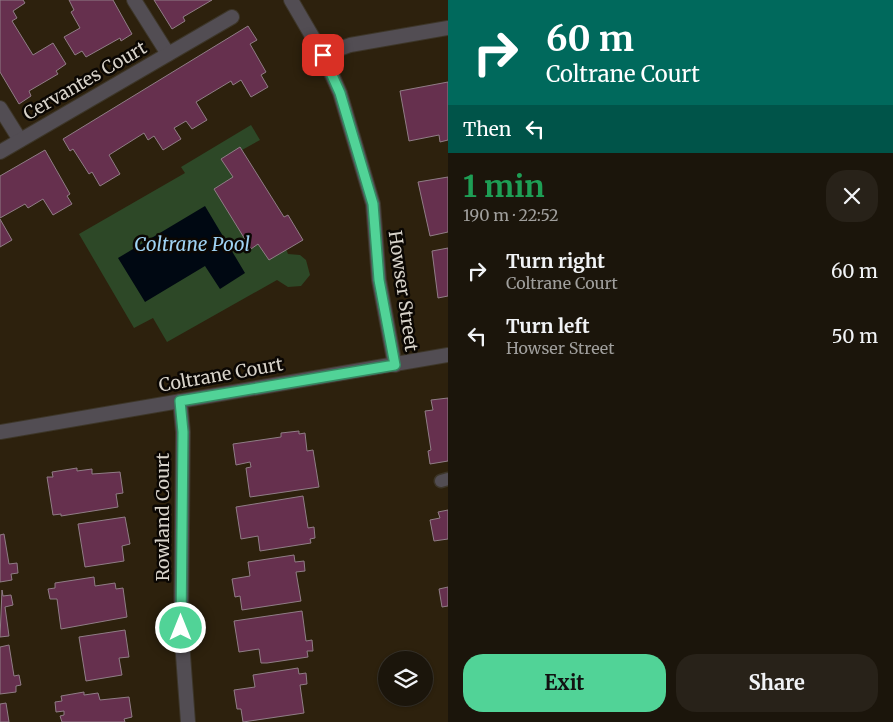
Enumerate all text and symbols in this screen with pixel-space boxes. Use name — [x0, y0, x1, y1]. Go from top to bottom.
text: 60 m — [546, 17, 634, 61]
icon: right — [463, 20, 528, 85]
pin — [302, 34, 344, 76]
street label: Cervantes Court — [19, 36, 150, 125]
icon: arrive — [309, 41, 337, 69]
text: Coltrane Court — [546, 60, 700, 88]
icon: left — [521, 115, 549, 143]
text: Then — [463, 117, 511, 141]
text: 1 min — [463, 167, 545, 205]
button: close — [826, 170, 878, 222]
text: 190 m · 22:52 — [463, 205, 559, 225]
street label: Howser Street — [384, 229, 423, 353]
water label: Coltrane Pool — [134, 232, 250, 256]
text: Turn right — [506, 249, 605, 273]
icon: right — [463, 257, 491, 285]
text: 60 m — [831, 259, 878, 283]
text: Coltrane Court — [506, 273, 618, 293]
text: Turn left — [506, 314, 590, 338]
icon: left — [463, 322, 491, 350]
text: 50 m — [832, 324, 878, 348]
text: Howser Street — [506, 338, 614, 358]
street label: Coltrane Court — [157, 352, 285, 397]
street label: Rowland Court — [151, 453, 174, 581]
position arrow — [154, 601, 206, 653]
map controls — [378, 651, 433, 706]
button: layers — [378, 651, 433, 706]
button: Exit — [463, 654, 666, 712]
button: Share — [676, 654, 878, 712]

